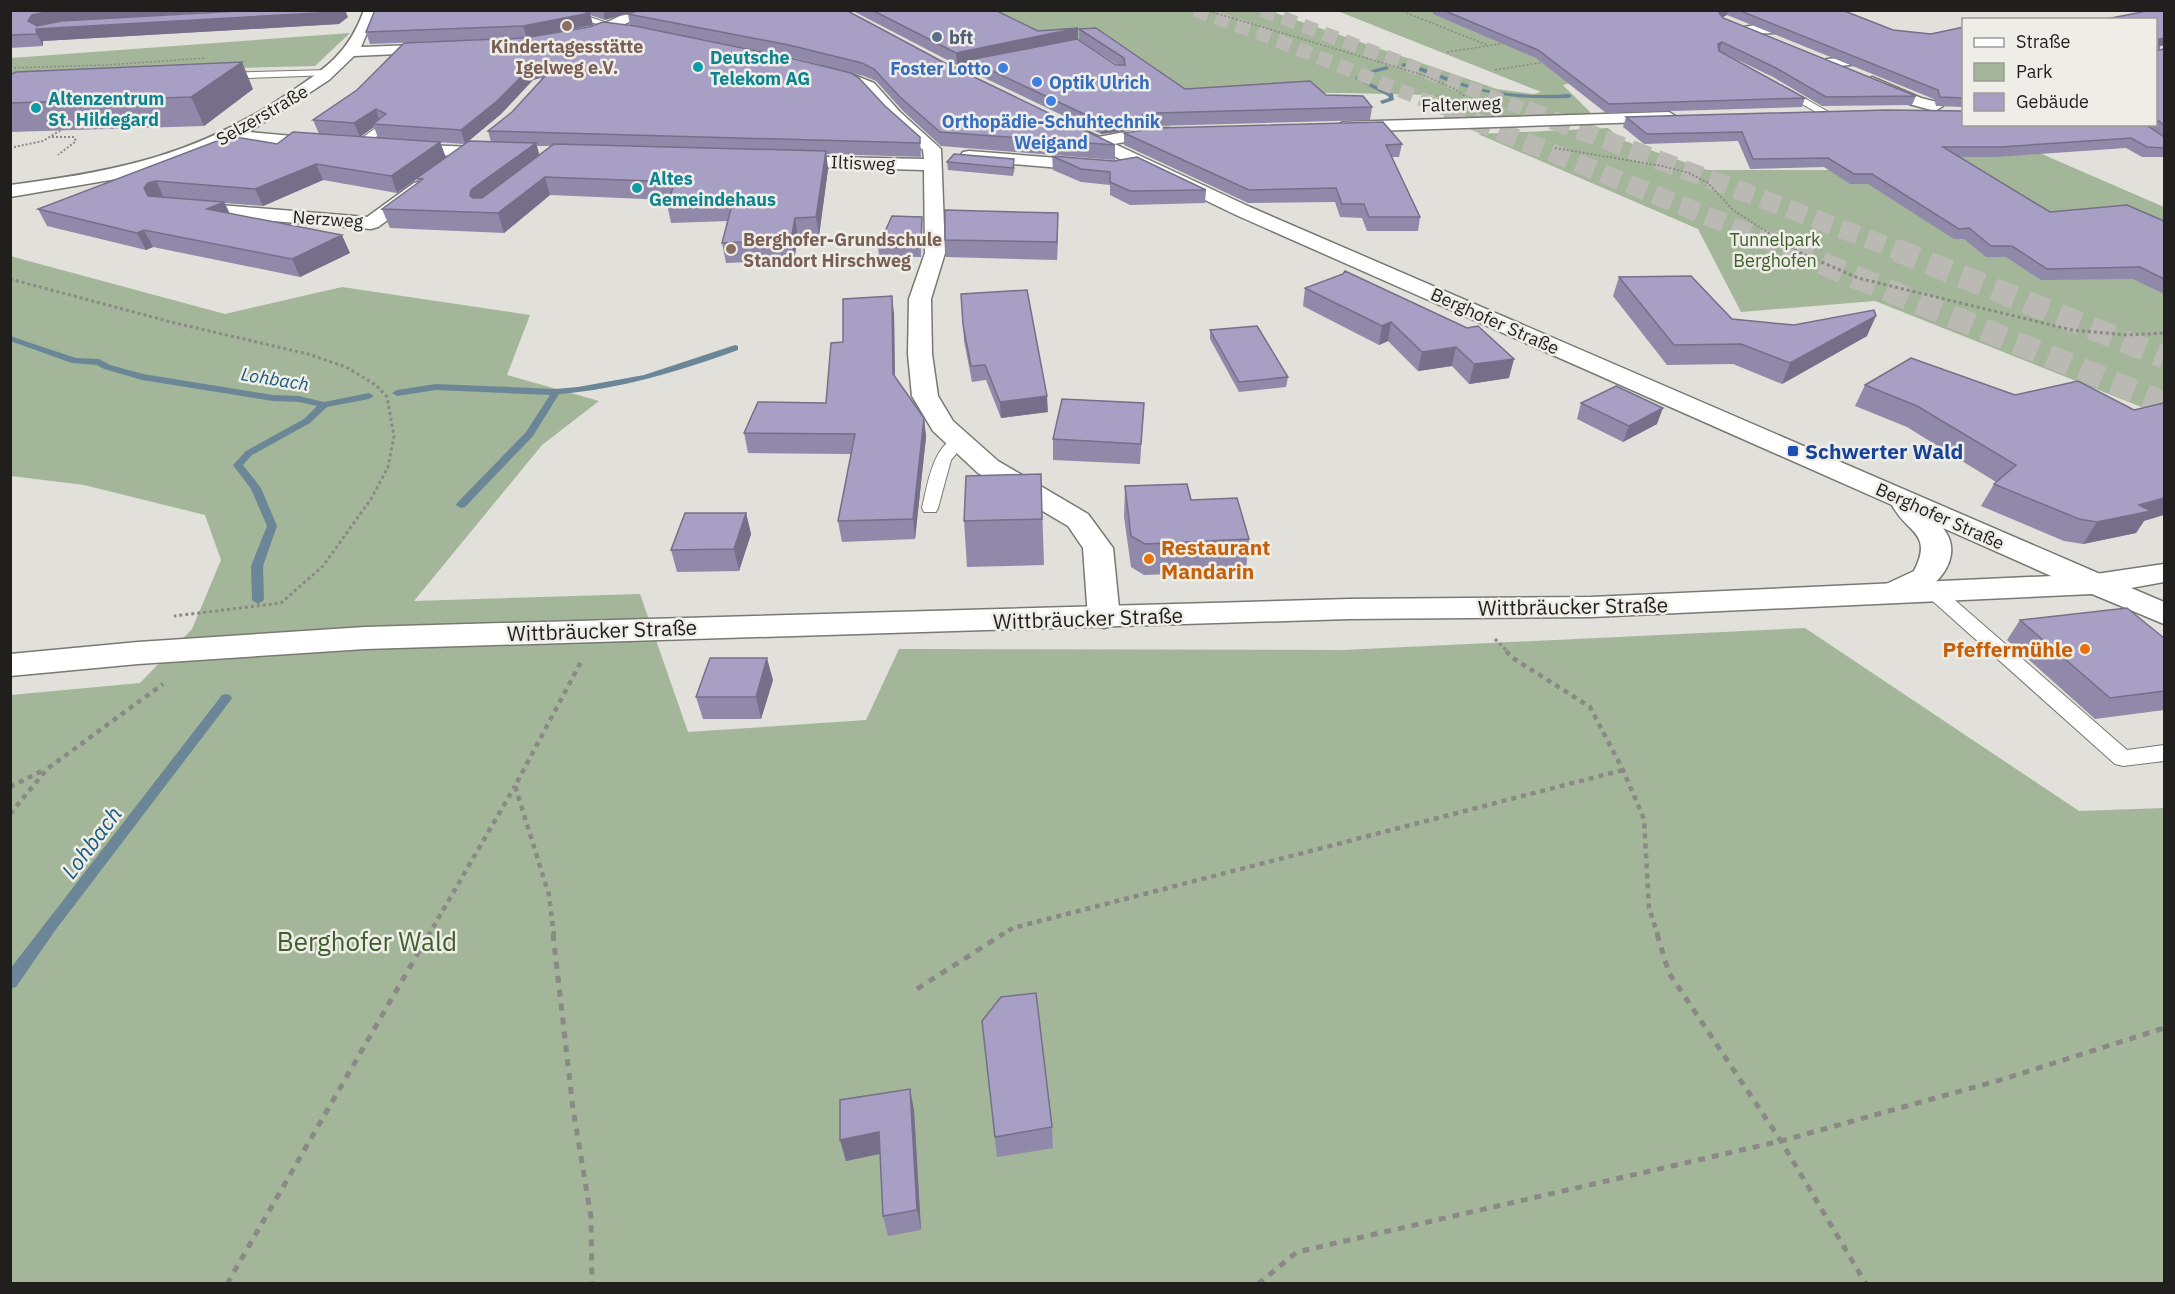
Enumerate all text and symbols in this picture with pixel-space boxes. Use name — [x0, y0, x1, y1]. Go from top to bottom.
legend — [1962, 18, 2157, 126]
marker: Kindertagesstätte Igelweg e.V. — [560, 19, 574, 33]
place label: bft — [949, 26, 973, 49]
marker: bft — [930, 30, 944, 44]
text: Straße — [2016, 30, 2070, 53]
place label: Kindertagesstätte Igelweg e.V. — [491, 35, 643, 79]
place label: Deutsche Telekom AG — [710, 46, 810, 90]
place label: Foster Lotto — [890, 57, 991, 80]
marker: Deutsche Telekom AG — [691, 60, 705, 74]
text: Park — [2016, 60, 2053, 83]
marker: Foster Lotto — [996, 61, 1010, 75]
place label: Optik Ulrich — [1049, 71, 1150, 94]
marker: Optik Ulrich — [1030, 75, 1044, 89]
street label: Selzerstraße — [212, 79, 312, 151]
place label: Altenzentrum St. Hildegard — [48, 87, 164, 131]
text: Gebäude — [2016, 90, 2089, 113]
street label: Falterweg — [1421, 91, 1502, 117]
marker: Orthopädie-Schuhtechnik Weigand — [1044, 94, 1058, 108]
marker: Altenzentrum St. Hildegard — [29, 101, 43, 115]
place label: Orthopädie-Schuhtechnik Weigand — [942, 110, 1161, 154]
street label: Iltisweg — [830, 150, 896, 176]
place label: Altes Gemeindehaus — [649, 167, 776, 211]
marker: Altes Gemeindehaus — [630, 181, 644, 195]
street label: Nerzweg — [292, 205, 365, 233]
place label: Berghofer-Grundschule Standort Hirschweg — [743, 228, 942, 272]
park label: Tunnelpark Berghofen — [1730, 228, 1821, 272]
marker: Berghofer-Grundschule Standort Hirschweg — [724, 242, 738, 256]
street label: Berghofer Straße — [1427, 282, 1563, 360]
water label: Lohbach — [239, 362, 311, 396]
place label: Schwerter Wald — [1805, 437, 1963, 465]
marker: Schwerter Wald — [1786, 444, 1800, 458]
street label: Berghofer Straße — [1872, 477, 2008, 555]
place label: Restaurant Mandarin — [1161, 533, 1270, 585]
marker: Restaurant Mandarin — [1142, 552, 1156, 566]
street label: Wittbräucker Straße — [1478, 590, 1668, 622]
street label: Wittbräucker Straße — [992, 601, 1184, 635]
street label: Wittbräucker Straße — [506, 613, 698, 647]
place label: Pfeffermühle — [1943, 635, 2073, 663]
marker: Pfeffermühle — [2078, 642, 2092, 656]
water label: Lohbach — [54, 800, 128, 884]
park label: Berghofer Wald — [277, 924, 457, 958]

